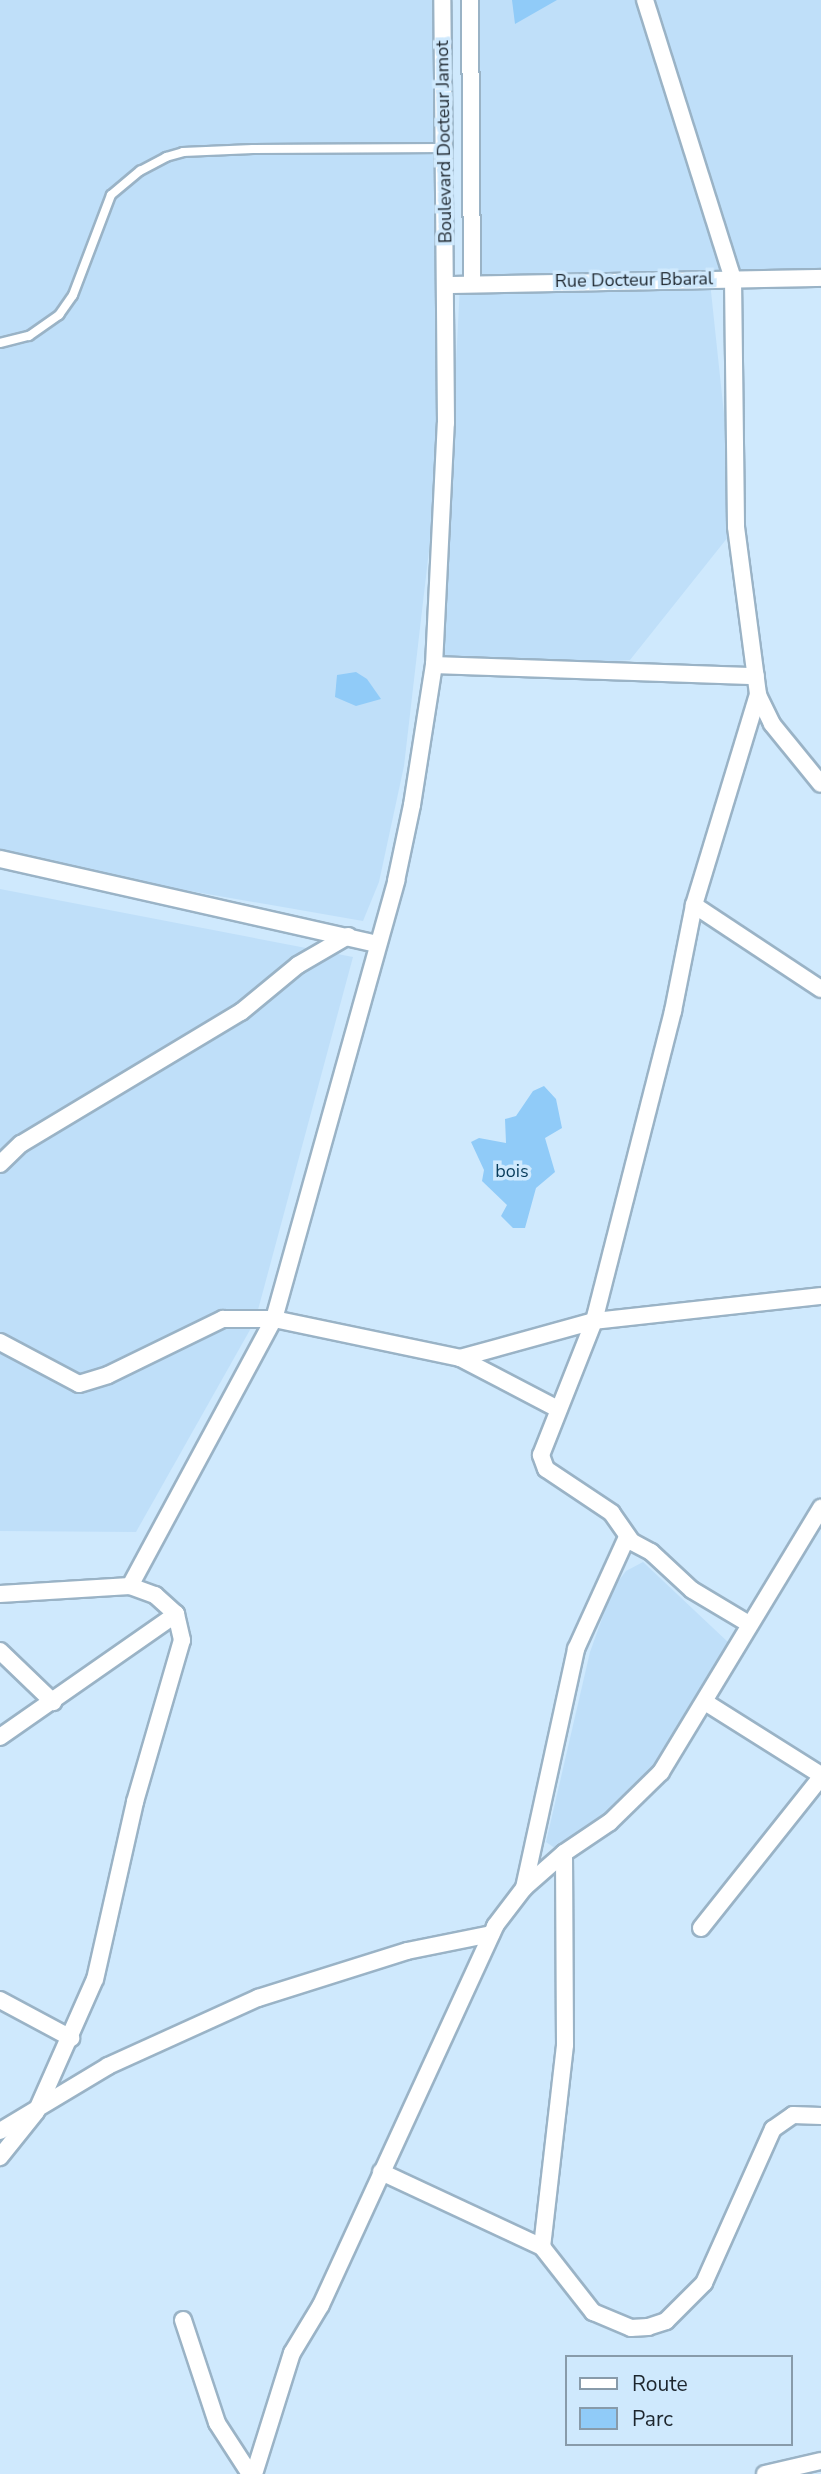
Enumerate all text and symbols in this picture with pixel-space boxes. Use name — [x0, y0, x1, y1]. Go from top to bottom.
street label: Boulevard Docteur Jamot — [431, 40, 457, 244]
street label: Rue Docteur Bbaral — [555, 268, 713, 292]
park label: bois — [495, 1160, 529, 1182]
legend — [566, 2355, 793, 2446]
text: Route — [632, 2370, 688, 2398]
text: Parc — [632, 2405, 673, 2433]

